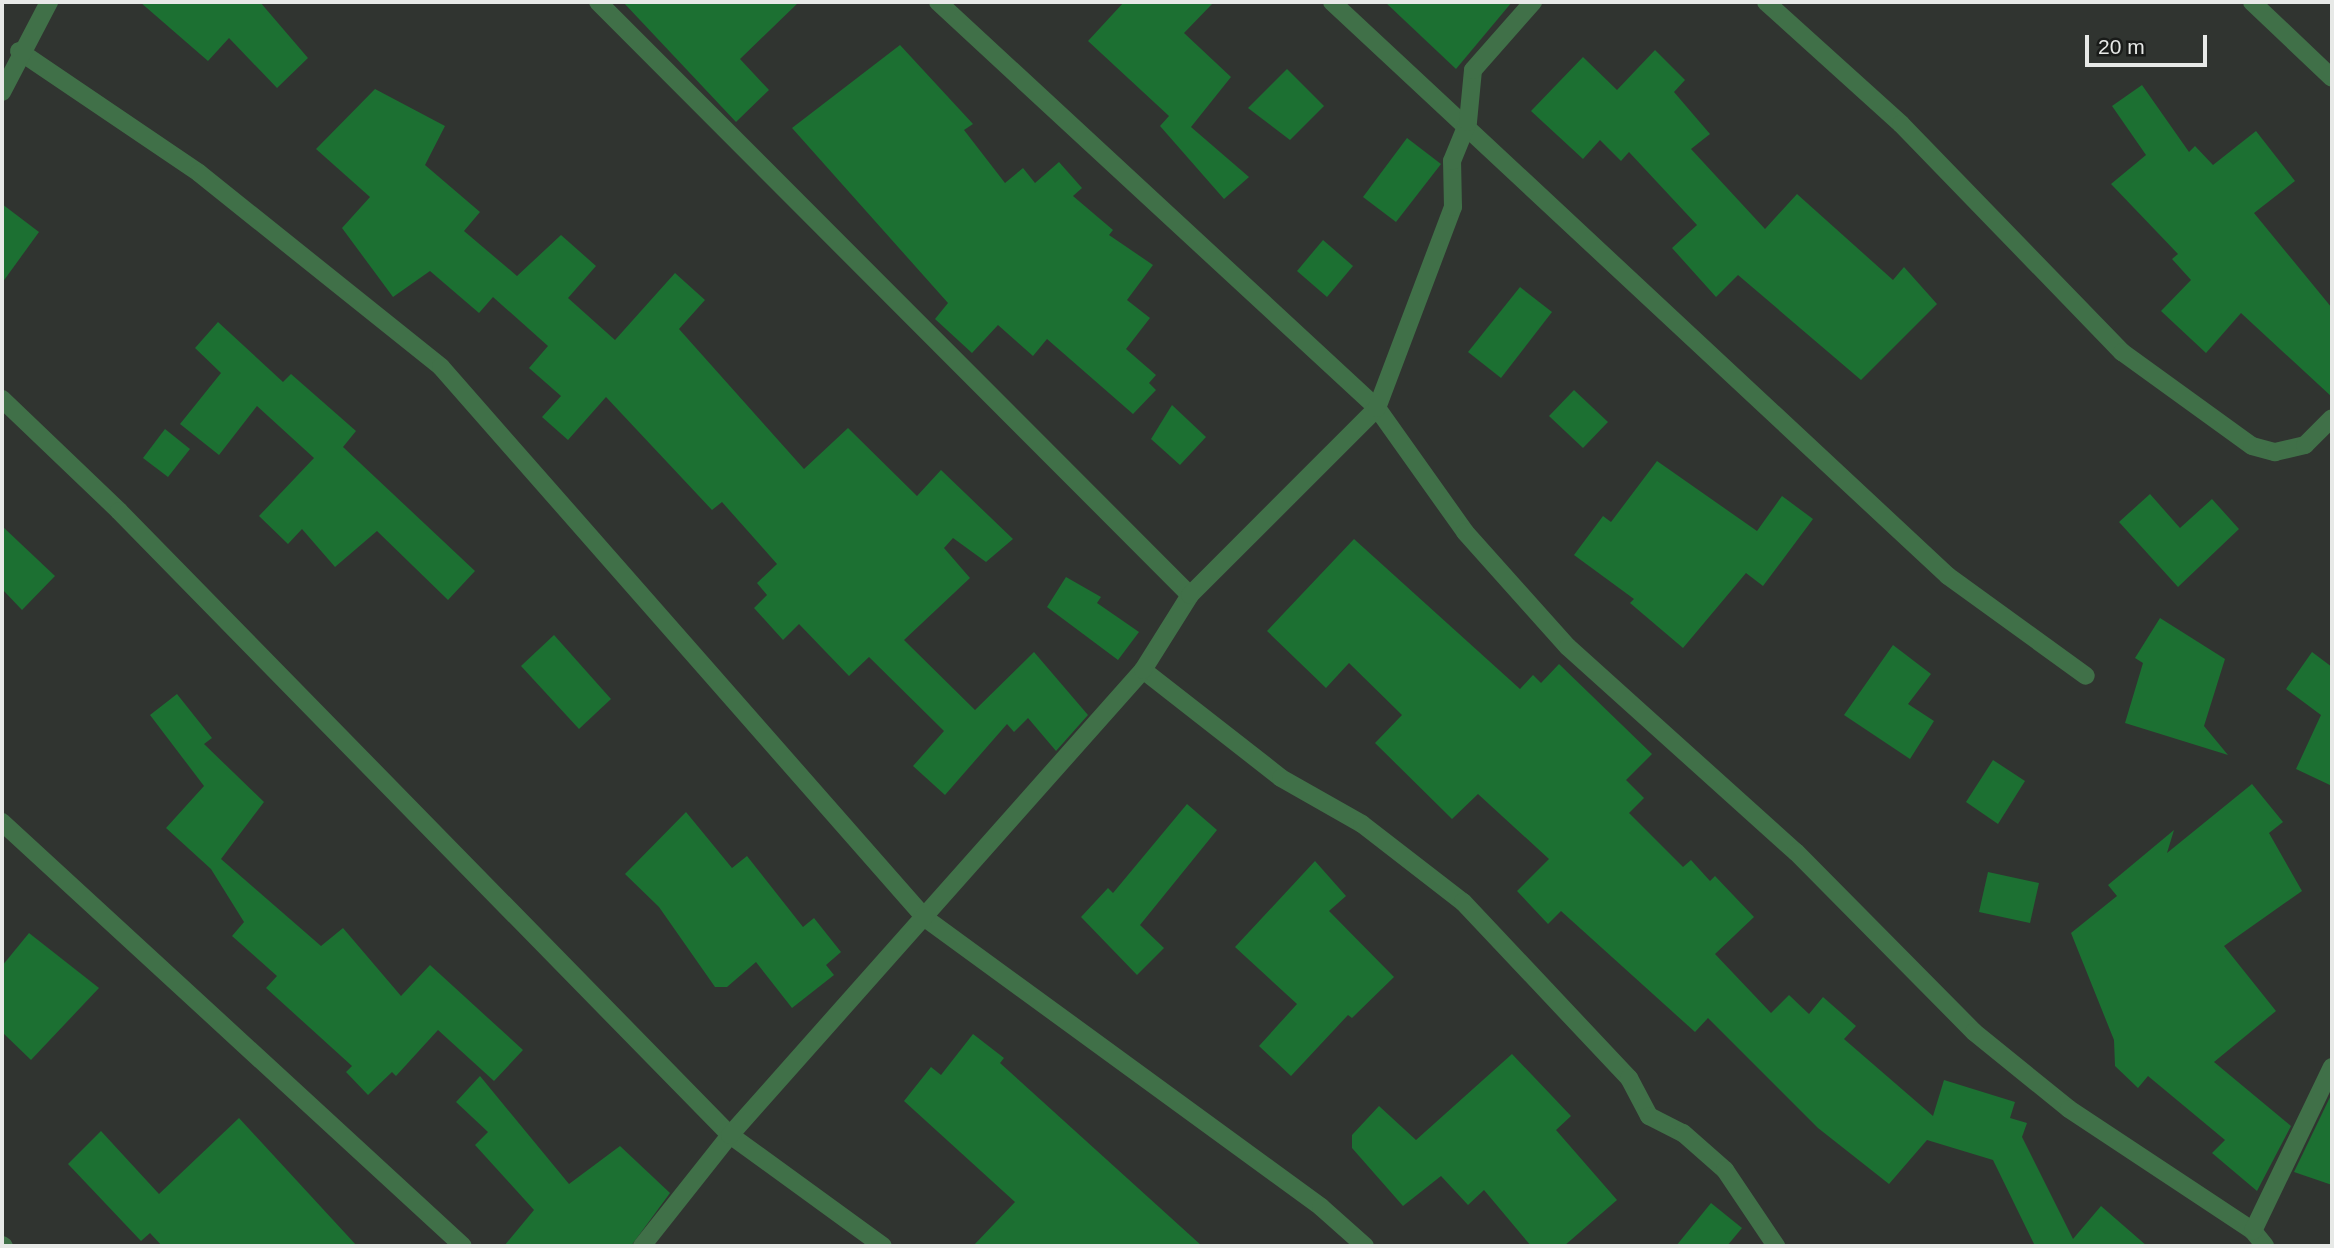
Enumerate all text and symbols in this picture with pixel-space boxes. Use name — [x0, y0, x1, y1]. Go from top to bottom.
scale bar — [2089, 21, 2212, 65]
text: 20 m — [2098, 35, 2145, 58]

